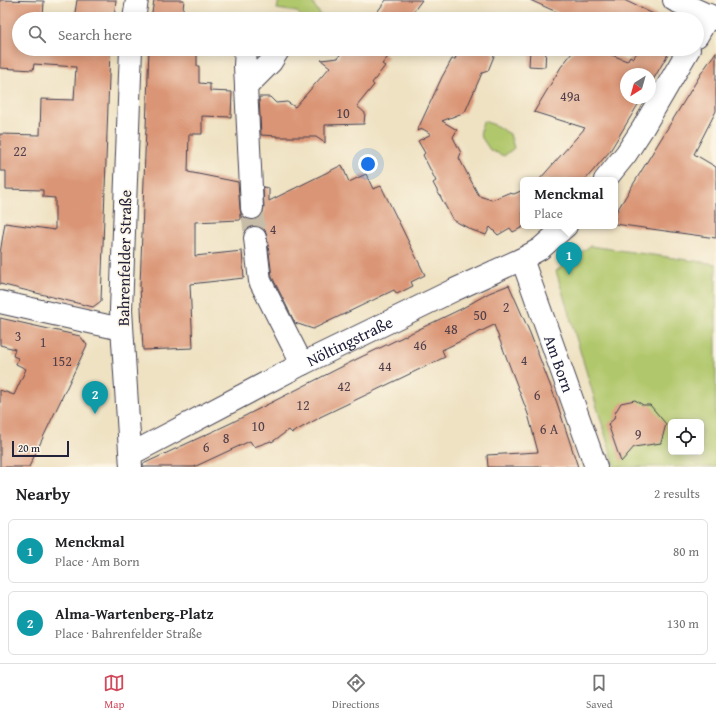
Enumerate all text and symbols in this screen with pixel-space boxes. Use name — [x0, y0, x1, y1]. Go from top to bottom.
search box — [12, 12, 704, 56]
icon: search — [26, 23, 48, 45]
text: Search here — [58, 24, 132, 45]
north arrow — [620, 68, 656, 104]
house number: 49a — [560, 86, 580, 106]
house number: 10 — [336, 103, 350, 123]
house number: 22 — [13, 141, 27, 161]
your location — [358, 154, 378, 174]
popup — [520, 177, 618, 229]
text: Menckmal — [534, 183, 604, 204]
street label: Bahrenfelder Straße — [111, 190, 137, 326]
text: Place — [534, 204, 563, 223]
house number: 4 — [270, 219, 277, 239]
pin: 1 — [556, 242, 582, 275]
house number: 2 — [503, 297, 509, 317]
house number: 50 — [473, 305, 487, 325]
street label: Nöltingstraße — [302, 310, 397, 372]
house number: 48 — [444, 319, 458, 339]
house number: 3 — [15, 326, 21, 346]
house number: 1 — [40, 332, 46, 352]
street label: Am Born — [538, 332, 580, 395]
house number: 46 — [413, 335, 427, 355]
house number: 4 — [521, 350, 528, 370]
house number: 152 — [52, 351, 72, 371]
house number: 44 — [378, 356, 392, 376]
house number: 42 — [337, 376, 351, 396]
pin: 2 — [82, 381, 108, 414]
house number: 6 — [534, 385, 541, 405]
house number: 12 — [296, 395, 310, 415]
house number: 10 — [251, 416, 265, 436]
house number: 6 A — [540, 419, 559, 439]
map controls — [668, 419, 704, 455]
button: locate — [668, 419, 704, 455]
house number: 9 — [635, 424, 642, 444]
house number: 8 — [223, 428, 230, 448]
house number: 6 — [203, 437, 210, 457]
scale bar — [12, 439, 69, 458]
text: 20 m — [18, 440, 40, 456]
text: Nearby — [16, 481, 70, 506]
text: 2 results — [654, 484, 700, 503]
text: Menckmal — [55, 531, 125, 552]
text: 1 — [27, 542, 33, 561]
text: 80 m — [673, 542, 699, 561]
text: Place · Am Born — [55, 552, 140, 571]
text: Alma-Wartenberg-Platz — [55, 603, 214, 624]
text: 2 — [27, 614, 33, 633]
text: 130 m — [667, 614, 699, 633]
text: Place · Bahrenfelder Straße — [55, 624, 202, 643]
tab: Map — [103, 672, 125, 712]
tab: Directions — [332, 672, 379, 712]
tab: Saved — [586, 672, 613, 712]

